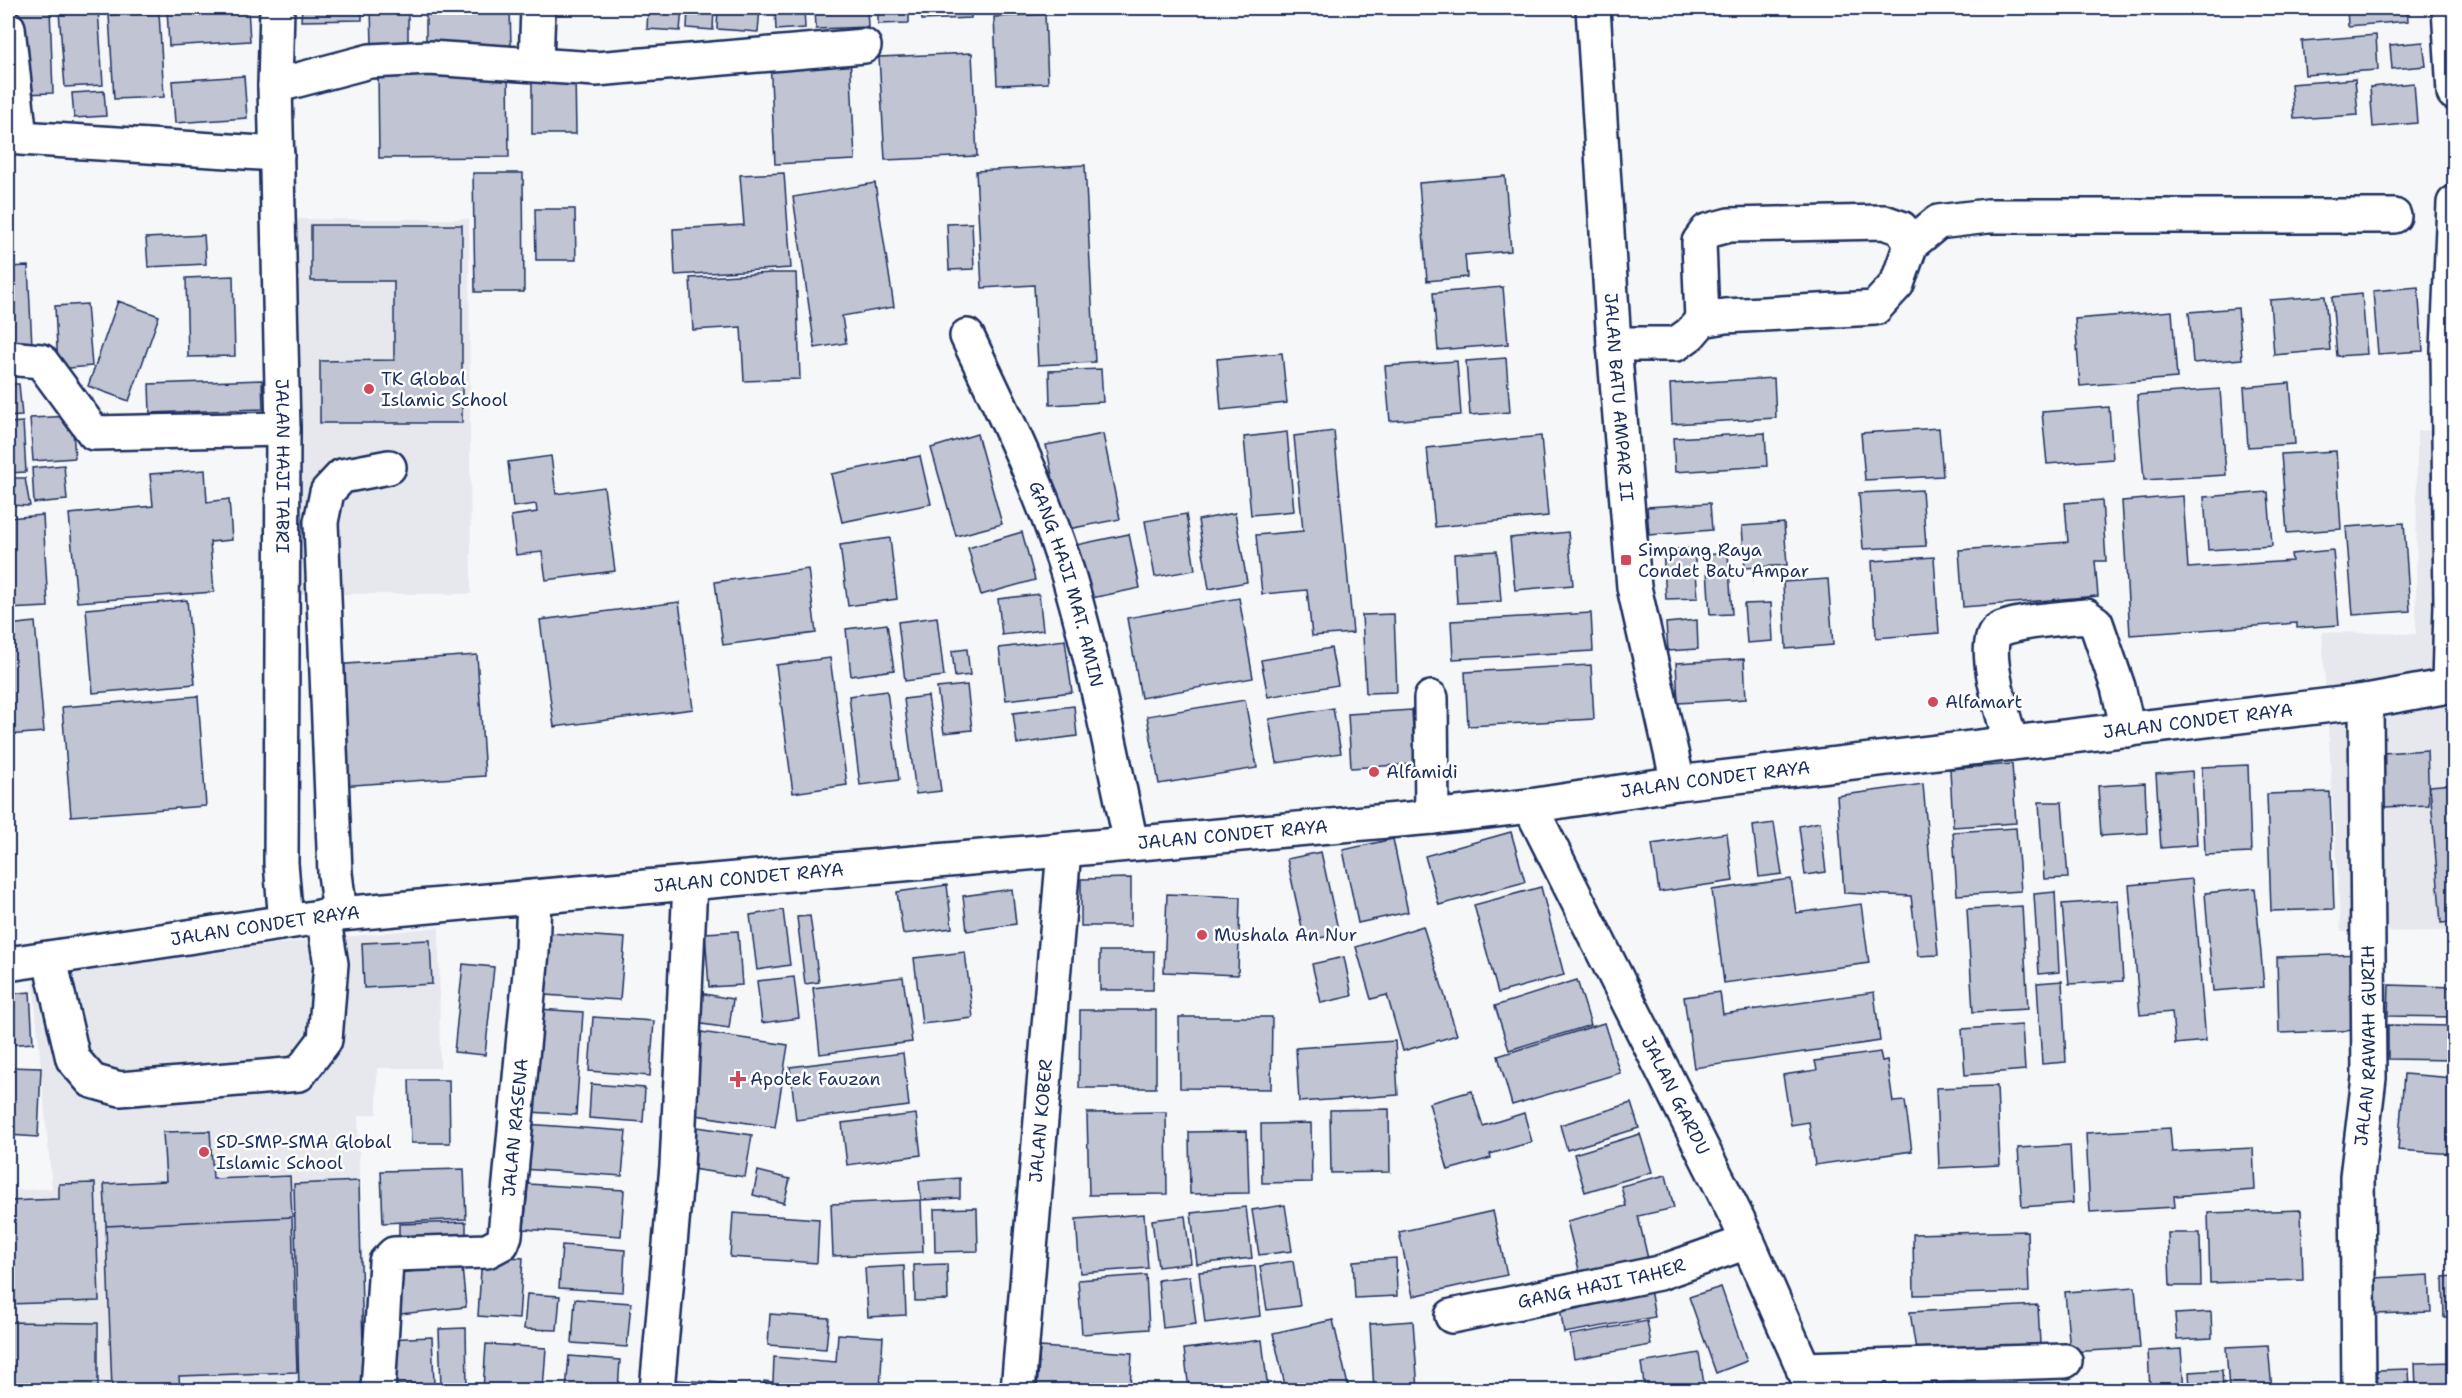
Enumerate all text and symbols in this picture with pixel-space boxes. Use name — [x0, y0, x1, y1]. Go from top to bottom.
street label: JALAN BATU AMPAR II — [1599, 292, 1639, 502]
place label: TK Global Islamic School — [381, 367, 508, 412]
street label: JALAN HAJI TABRI — [270, 378, 295, 553]
marker: TK Global Islamic School — [362, 382, 376, 396]
street label: GANG HAJI MAT. AMIN — [1023, 477, 1109, 690]
place label: Simpang Raya Condet Batu Ampar — [1638, 538, 1809, 583]
marker: Simpang Raya Condet Batu Ampar — [1619, 553, 1633, 567]
place label: Alfamart — [1945, 690, 2023, 714]
marker: Alfamart — [1926, 695, 1940, 709]
street label: JALAN CONDET RAYA — [2102, 698, 2294, 744]
street label: JALAN CONDET RAYA — [1619, 755, 1812, 804]
place label: Alfamidi — [1386, 760, 1458, 784]
marker: Alfamidi — [1367, 765, 1381, 779]
street label: JALAN CONDET RAYA — [1137, 814, 1329, 855]
street label: JALAN CONDET RAYA — [652, 857, 845, 898]
street label: JALAN CONDET RAYA — [169, 900, 361, 951]
place label: Mushala An Nur — [1214, 923, 1357, 947]
marker: Mushala An Nur — [1195, 928, 1209, 942]
street label: JALAN RAWAH GURIH — [2349, 945, 2381, 1147]
street label: JALAN GARDU — [1636, 1032, 1715, 1159]
street label: JALAN RASENA — [497, 1057, 534, 1198]
street label: JALAN KOBER — [1024, 1058, 1058, 1184]
place label: Apotek Fauzan — [750, 1067, 881, 1091]
marker: Apotek Fauzan — [731, 1072, 745, 1086]
place label: SD-SMP-SMA Global Islamic School — [216, 1130, 392, 1175]
marker: SD-SMP-SMA Global Islamic School — [197, 1145, 211, 1159]
street label: GANG HAJI TAHER — [1515, 1253, 1689, 1314]

